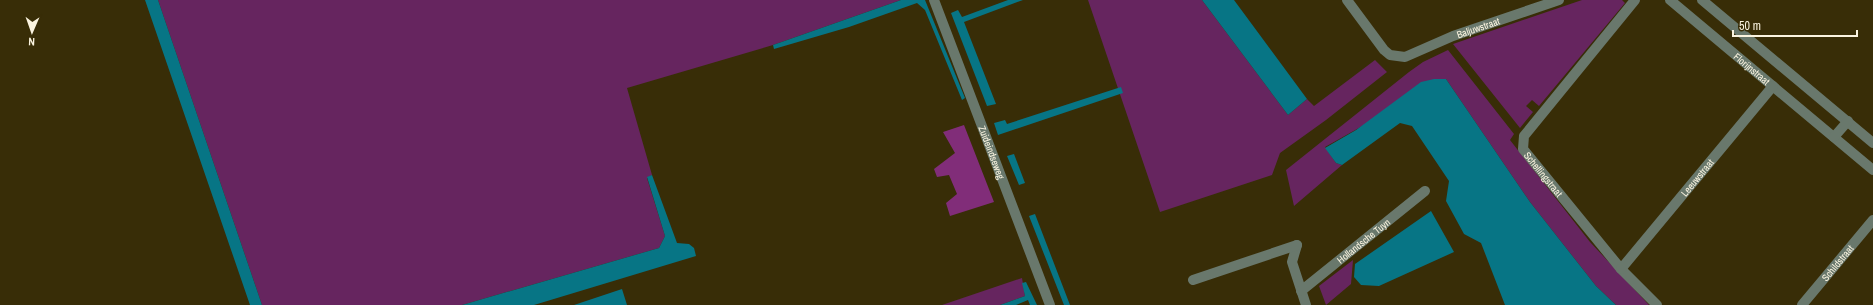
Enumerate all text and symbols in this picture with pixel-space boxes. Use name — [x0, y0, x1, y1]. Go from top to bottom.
north arrow — [12, 12, 52, 52]
scale bar — [1733, 12, 1857, 38]
street label: Baljuwstraat — [1455, 14, 1502, 41]
text: 50 m — [1739, 18, 1761, 34]
text: N — [28, 35, 35, 49]
street label: Florijnstraat — [1731, 50, 1773, 88]
street label: Zuideindseweg — [975, 124, 1008, 181]
street label: Schellingstraat — [1521, 149, 1566, 200]
street label: Leeuwstraat — [1678, 156, 1717, 199]
street label: Hollandsche Tuyn — [1334, 216, 1393, 267]
street label: Schildstraat — [1819, 242, 1857, 284]

